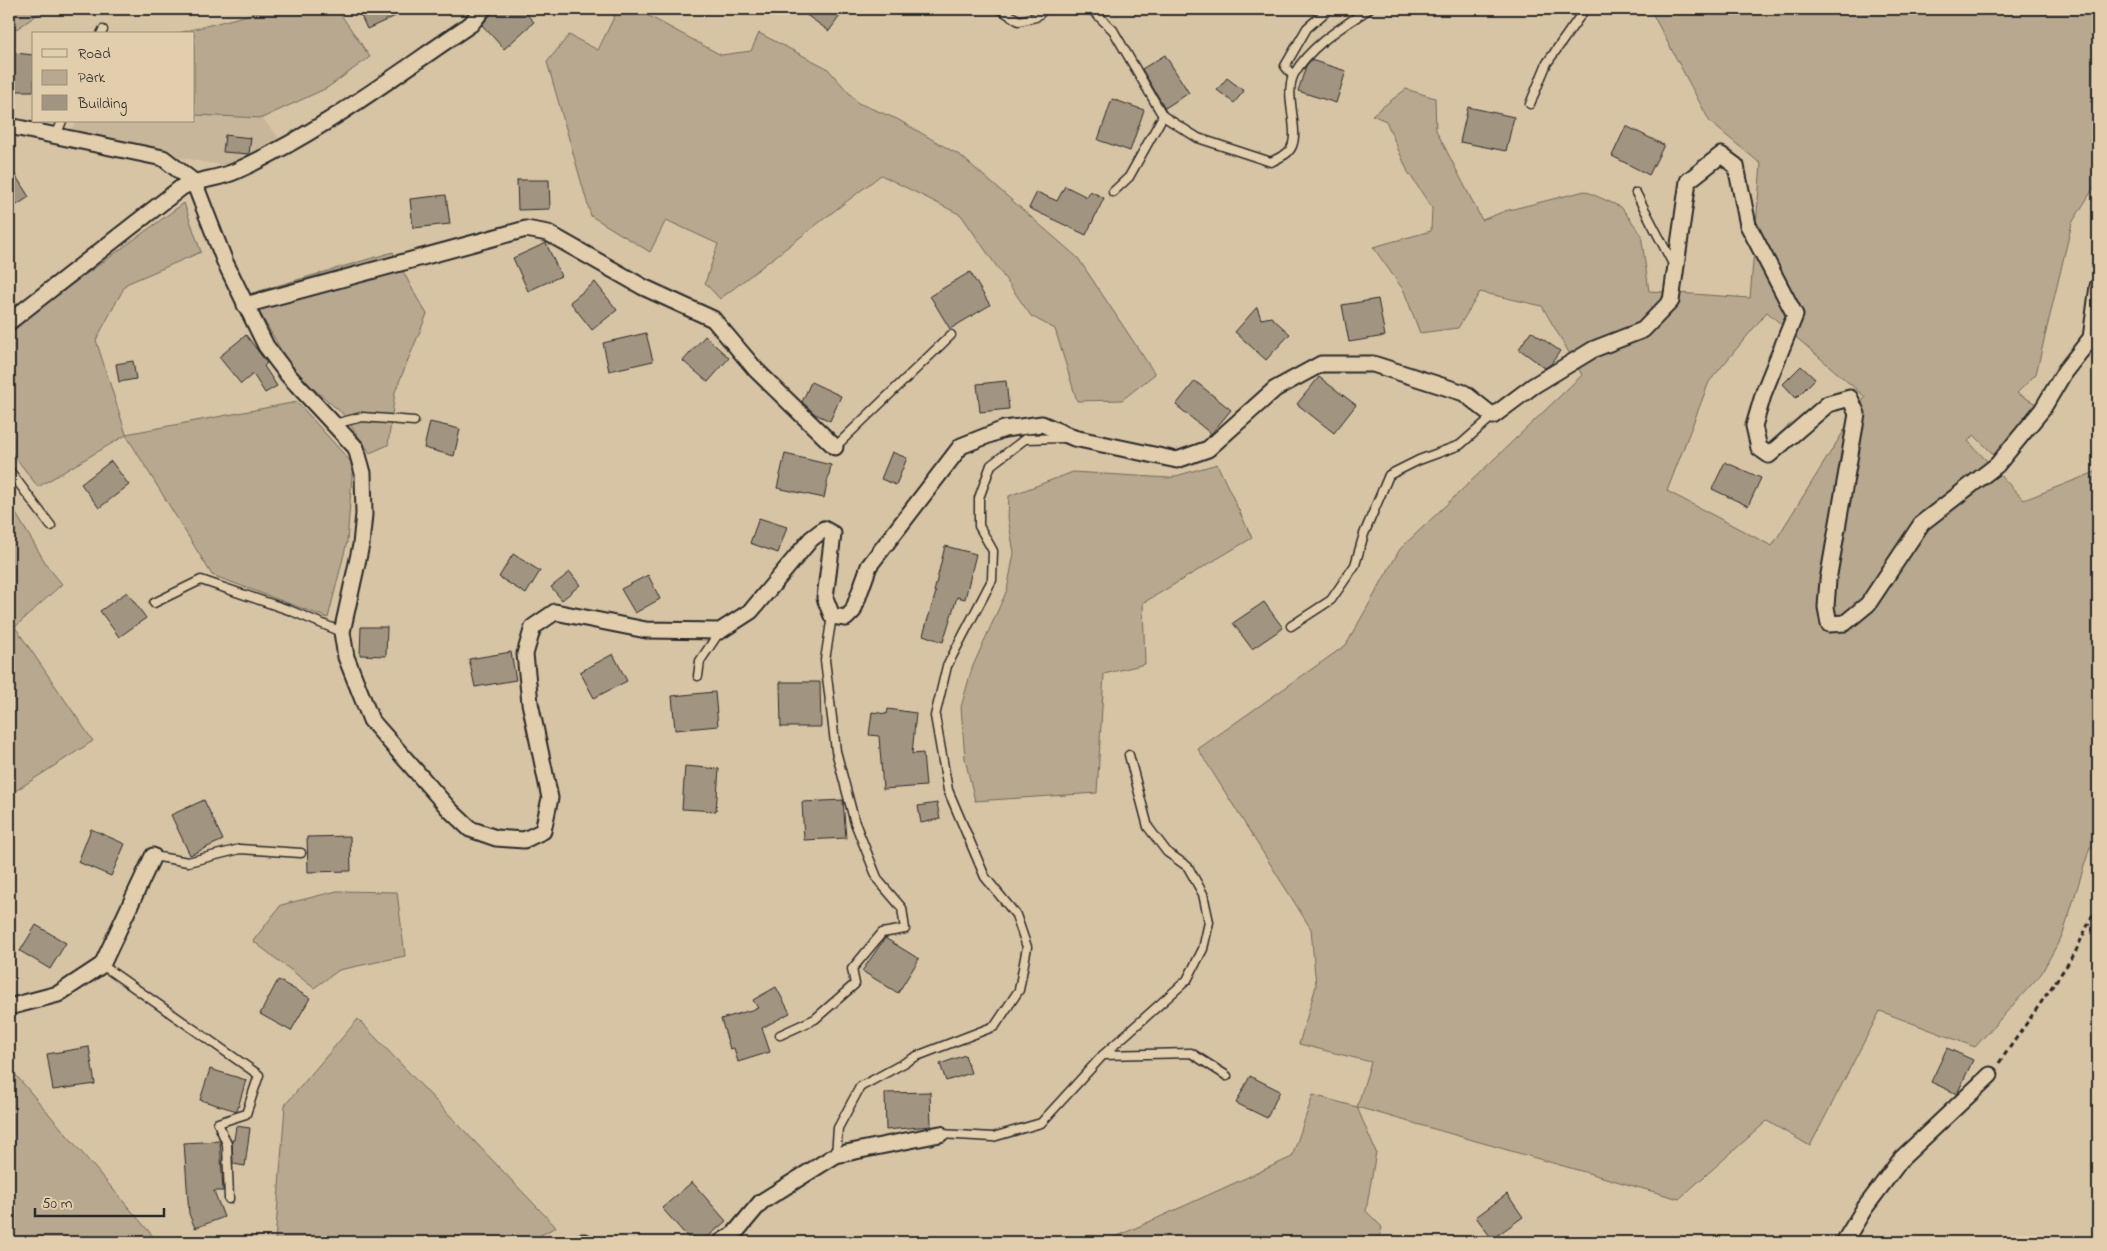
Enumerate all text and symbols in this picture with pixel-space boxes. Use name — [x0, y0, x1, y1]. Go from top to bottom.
legend — [32, 32, 195, 122]
text: Road — [78, 43, 111, 65]
text: Park — [78, 67, 106, 89]
text: Building — [77, 93, 127, 116]
scale bar — [35, 1186, 164, 1218]
text: 50 m — [42, 1193, 73, 1215]

